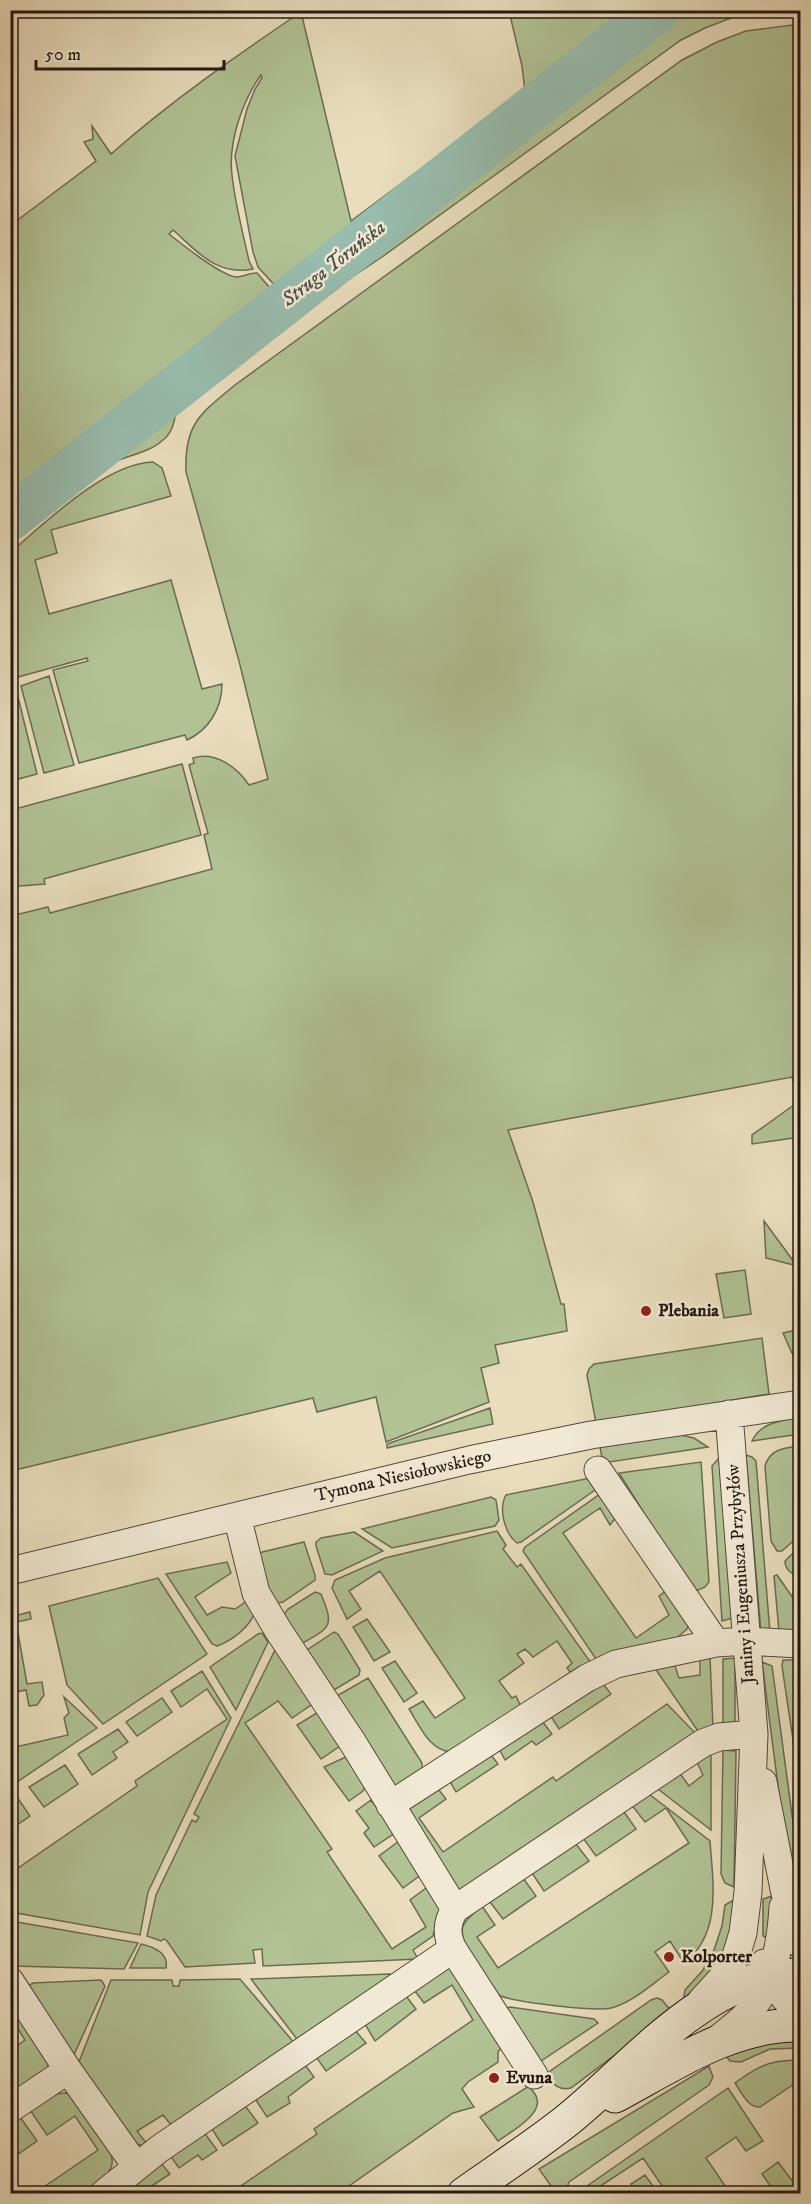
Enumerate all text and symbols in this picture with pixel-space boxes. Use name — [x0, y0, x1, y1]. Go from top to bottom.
scale bar — [36, 33, 224, 71]
text: 50 m — [45, 44, 81, 66]
water label: Struga Toruńska — [276, 216, 391, 313]
place label: Plebania — [658, 1300, 719, 1322]
marker: Plebania — [639, 1304, 653, 1318]
street label: Tymona Niesiołowskiego — [313, 1445, 494, 1507]
street label: Janiny i Eugeniusza Przybyłów — [722, 1463, 760, 1686]
place label: Kolporter — [681, 1946, 752, 1968]
marker: Kolporter — [662, 1950, 676, 1964]
place label: Evuna — [506, 2067, 552, 2089]
marker: Evuna — [487, 2071, 501, 2085]

